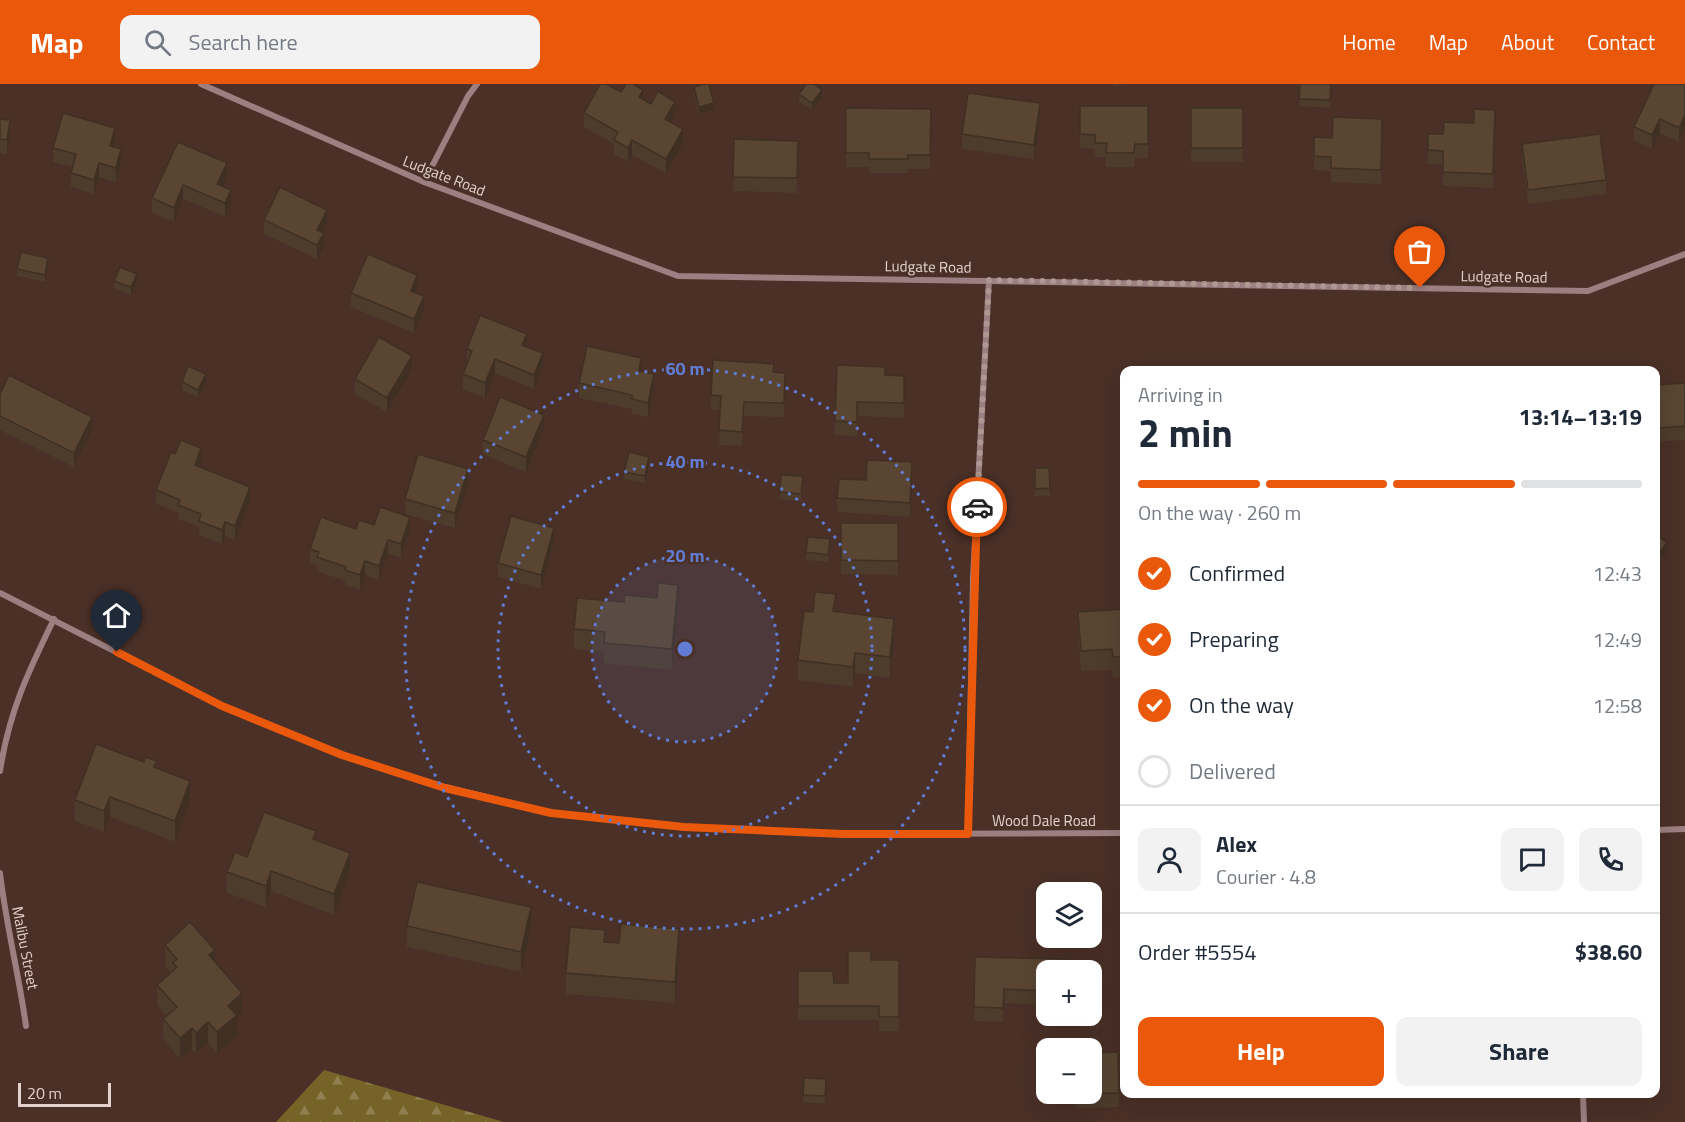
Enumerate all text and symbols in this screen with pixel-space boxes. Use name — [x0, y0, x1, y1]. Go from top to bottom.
search box — [120, 15, 540, 69]
text: Map — [30, 21, 84, 64]
text: Search here — [189, 25, 298, 59]
icon: search — [141, 26, 174, 59]
text: Home — [1342, 26, 1396, 58]
text: Map — [1429, 26, 1468, 58]
text: About — [1501, 26, 1554, 58]
text: Contact — [1587, 26, 1655, 58]
street label: Ludgate Road — [400, 149, 489, 202]
pin — [1394, 226, 1445, 288]
icon: bag — [1403, 235, 1436, 268]
street label: Ludgate Road — [884, 254, 972, 279]
street label: Ludgate Road — [1460, 264, 1548, 289]
text: 60 m — [665, 355, 705, 382]
text: Arriving in — [1138, 379, 1223, 410]
text: 13:14–13:19 — [1519, 400, 1642, 434]
text: 2 min — [1138, 403, 1233, 462]
text: 40 m — [665, 448, 705, 475]
courier — [947, 477, 1007, 537]
icon: car — [961, 491, 994, 524]
text: On the way · 260 m — [1138, 497, 1301, 528]
text: 20 m — [665, 542, 705, 569]
text: Confirmed — [1189, 556, 1285, 590]
icon: check — [1138, 557, 1171, 590]
text: 12:43 — [1593, 558, 1642, 589]
pin — [91, 590, 142, 652]
icon: home — [100, 599, 133, 632]
text: Preparing — [1189, 622, 1279, 656]
icon: check — [1138, 623, 1171, 656]
text: 12:49 — [1593, 624, 1642, 655]
centre of rings — [675, 639, 695, 659]
text: On the way — [1189, 688, 1294, 722]
icon: check — [1138, 689, 1171, 722]
text: 12:58 — [1593, 690, 1642, 721]
text: Delivered — [1189, 754, 1276, 788]
street label: Wood Dale Road — [992, 809, 1096, 832]
text: Alex — [1216, 827, 1257, 861]
button: person — [1138, 828, 1201, 891]
button: chat — [1501, 828, 1564, 891]
button: phone — [1579, 828, 1642, 891]
text: Courier · 4.8 — [1216, 861, 1316, 892]
map controls — [1036, 882, 1102, 1104]
button: layers — [1036, 882, 1102, 948]
street label: Malibu Street — [6, 904, 45, 992]
text: Order #5554 — [1138, 935, 1257, 969]
text: $38.60 — [1575, 935, 1642, 969]
button: + — [1036, 960, 1102, 1026]
button: Help — [1138, 1017, 1384, 1086]
button: Share — [1396, 1017, 1642, 1086]
button: − — [1036, 1038, 1102, 1104]
scale bar — [18, 1080, 111, 1108]
text: 20 m — [27, 1081, 62, 1105]

